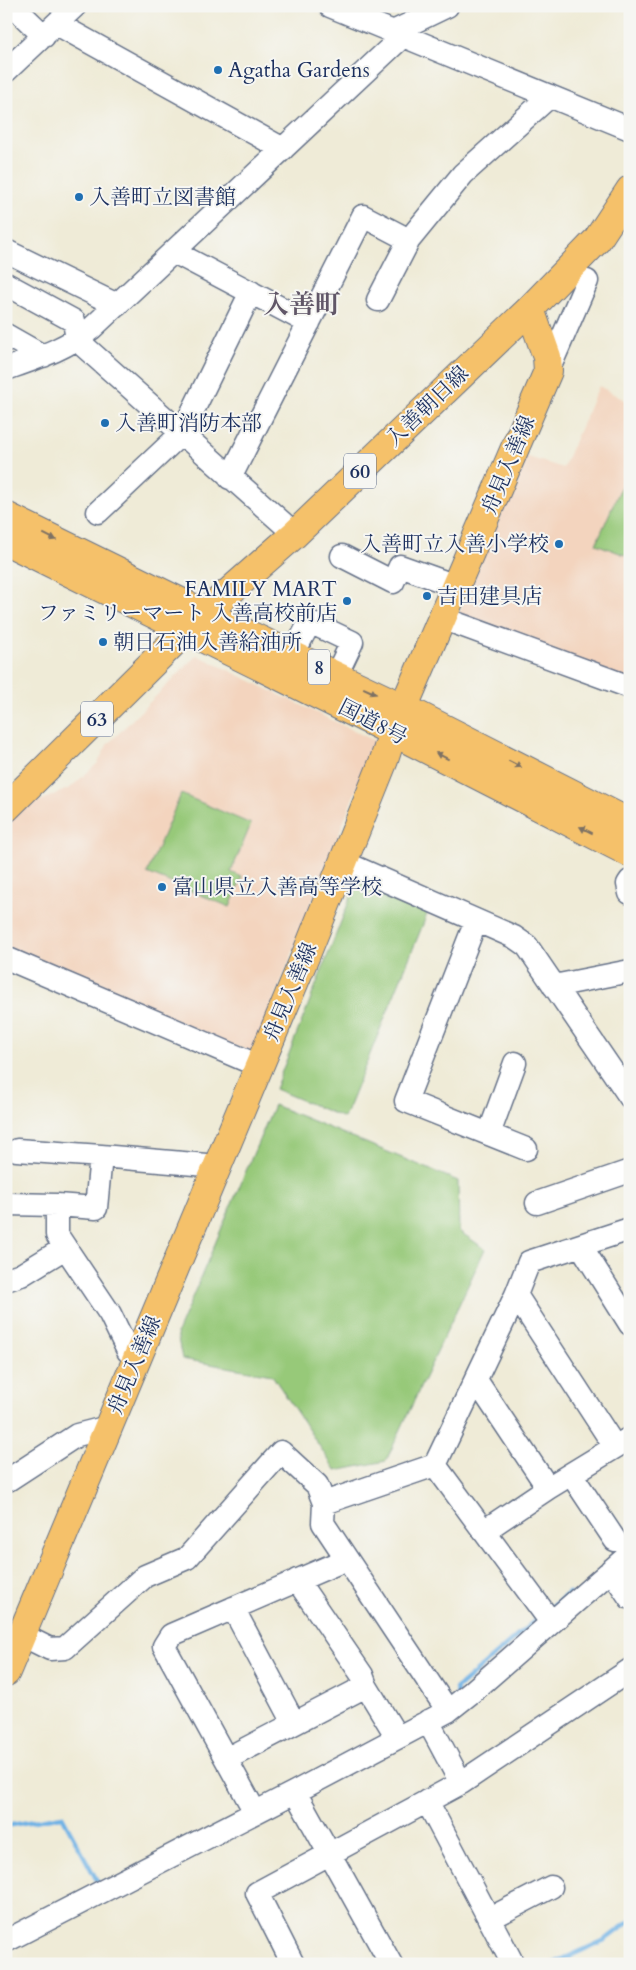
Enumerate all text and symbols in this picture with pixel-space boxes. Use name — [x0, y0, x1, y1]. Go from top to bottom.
place label: Agatha Gardens — [228, 56, 370, 85]
marker: Agatha Gardens — [212, 64, 224, 76]
place label: 入善町立図書館 — [89, 183, 236, 212]
marker: 入善町立図書館 — [73, 191, 85, 203]
district label: 入善町 — [263, 287, 341, 322]
street label: 入善朝日線 — [380, 359, 475, 453]
place label: 入善町消防本部 — [115, 409, 262, 438]
street label: 舟見入善線 — [475, 411, 542, 519]
marker: 入善町消防本部 — [99, 417, 111, 429]
road number: 60 — [344, 454, 376, 488]
place label: 入善町立入善小学校 — [360, 530, 549, 559]
one-way arrow — [43, 533, 57, 541]
marker: 入善町立入善小学校 — [553, 538, 565, 550]
place label: FAMILY MART ファミリーマート 入善高校前店 — [38, 575, 337, 628]
place label: 吉田建具店 — [437, 582, 542, 611]
marker: 吉田建具店 — [421, 590, 433, 602]
marker: FAMILY MART ファミリーマート 入善高校前店 — [341, 595, 353, 607]
place label: 朝日石油入善給油所 — [113, 628, 302, 657]
marker: 朝日石油入善給油所 — [97, 636, 109, 648]
road number: 8 — [308, 650, 330, 684]
one-way arrow — [363, 688, 377, 696]
street label: 国道8号 — [333, 693, 412, 752]
road number: 63 — [81, 702, 113, 736]
one-way arrow — [435, 752, 449, 760]
one-way arrow — [508, 760, 522, 768]
one-way arrow — [579, 826, 594, 834]
place label: 富山県立入善高等学校 — [172, 873, 382, 902]
marker: 富山県立入善高等学校 — [156, 881, 168, 893]
street label: 舟見入善線 — [257, 938, 324, 1046]
street label: 舟見入善線 — [101, 1311, 168, 1419]

